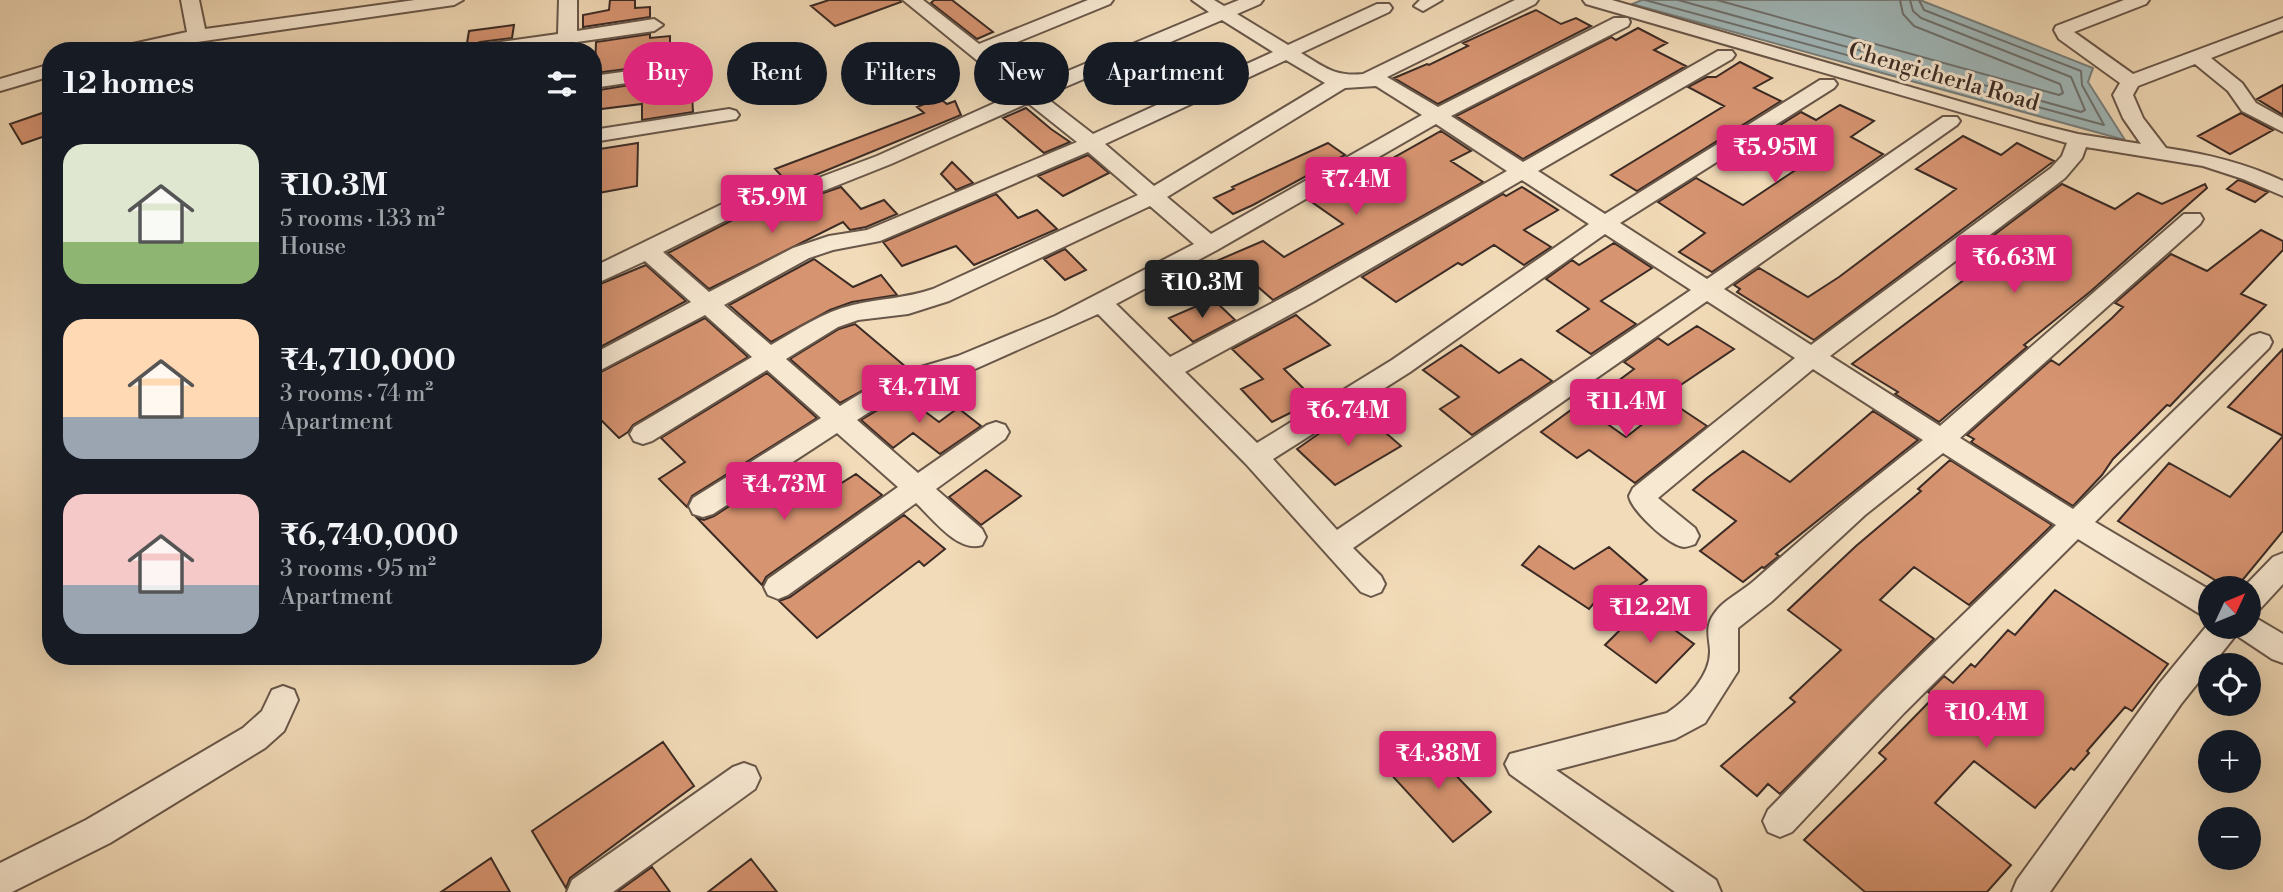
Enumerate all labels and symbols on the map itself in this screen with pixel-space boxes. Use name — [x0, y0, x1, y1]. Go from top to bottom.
street label: Chengicherla Road — [1845, 36, 2042, 118]
pin: ₹5.95M — [1718, 125, 1832, 185]
pin: ₹7.4M — [1307, 158, 1405, 217]
pin: ₹5.9M — [723, 176, 821, 235]
pin: ₹6.63M — [1957, 236, 2071, 295]
pin: ₹10.3M — [1145, 260, 1259, 320]
pin: ₹4.71M — [862, 366, 976, 425]
pin: ₹11.4M — [1569, 380, 1683, 439]
pin: ₹6.74M — [1291, 388, 1405, 448]
pin: ₹4.73M — [727, 462, 841, 522]
north arrow — [2198, 576, 2261, 639]
pin: ₹12.2M — [1593, 586, 1707, 645]
pin: ₹10.4M — [1929, 690, 2043, 750]
pin: ₹4.38M — [1381, 732, 1495, 791]

